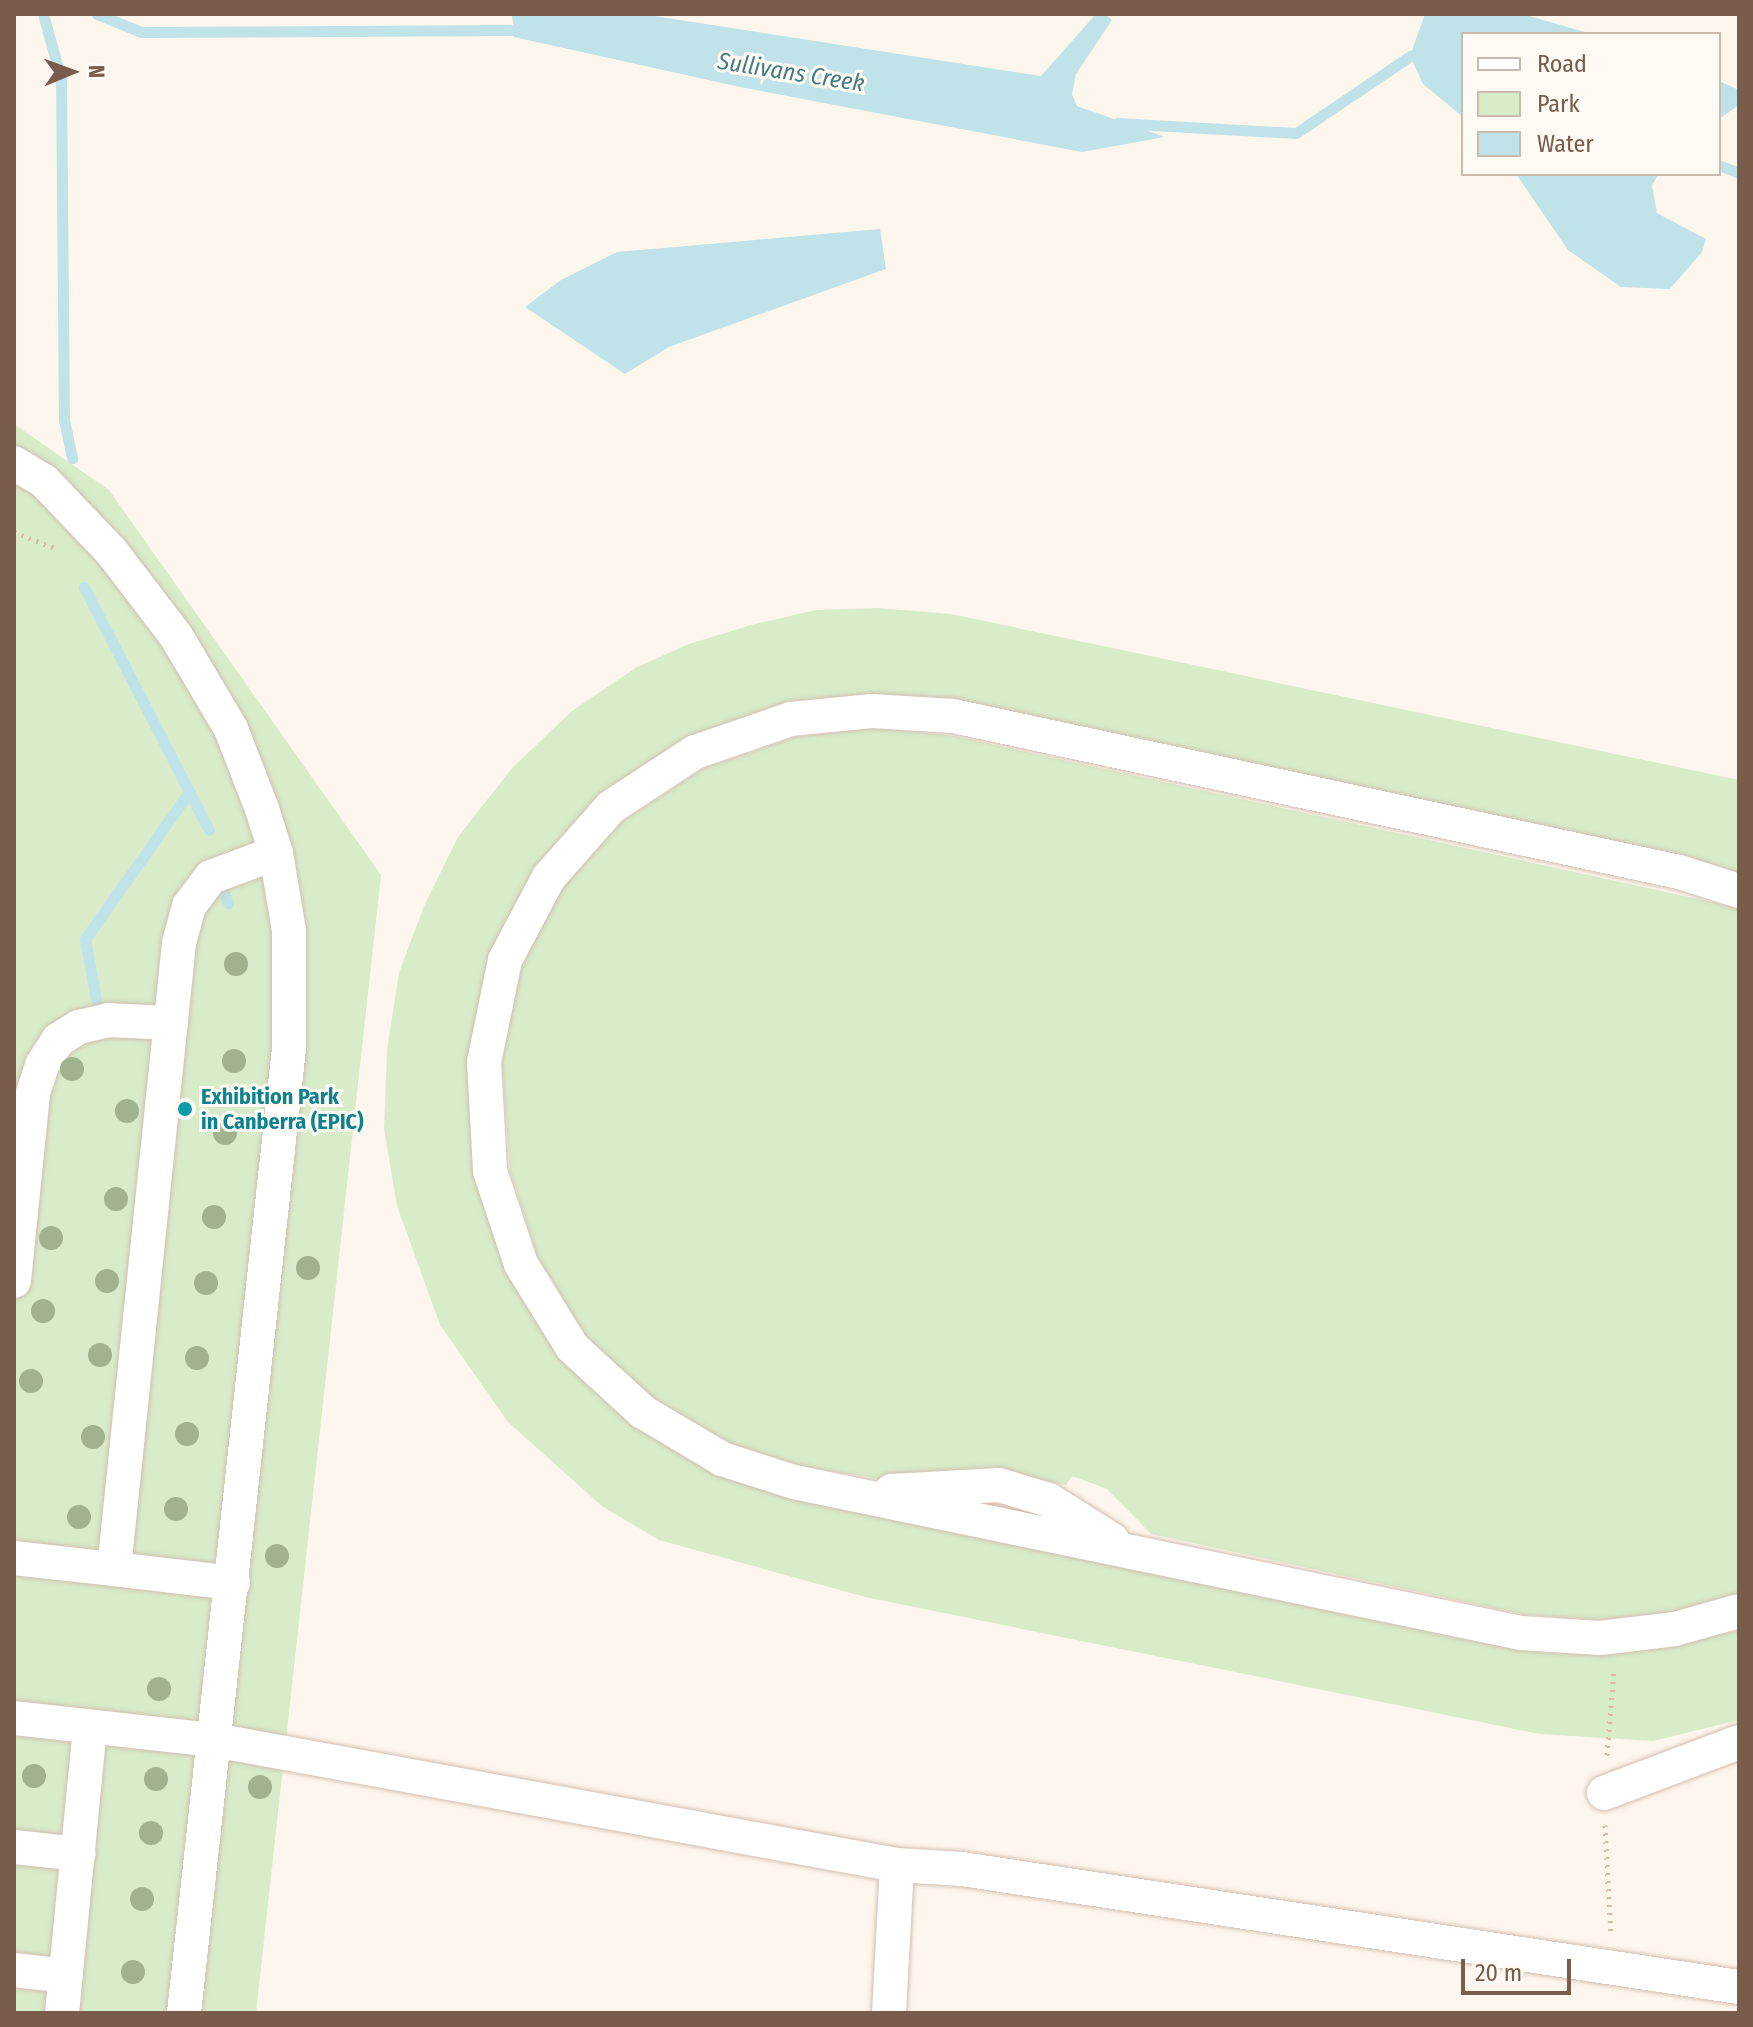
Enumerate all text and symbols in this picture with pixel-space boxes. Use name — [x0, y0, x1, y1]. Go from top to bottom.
north arrow — [32, 32, 112, 112]
legend — [1461, 32, 1721, 176]
water label: Sullivans Creek — [716, 47, 866, 99]
text: Road — [1537, 50, 1587, 78]
text: N — [83, 65, 110, 78]
text: Park — [1537, 90, 1580, 118]
text: Water — [1537, 130, 1594, 158]
place label: Exhibition Park in Canberra (EPIC) — [201, 1083, 364, 1134]
marker: Exhibition Park in Canberra (EPIC) — [176, 1100, 194, 1118]
scale bar — [1465, 1943, 1575, 1993]
text: 20 m — [1475, 1959, 1522, 1987]

